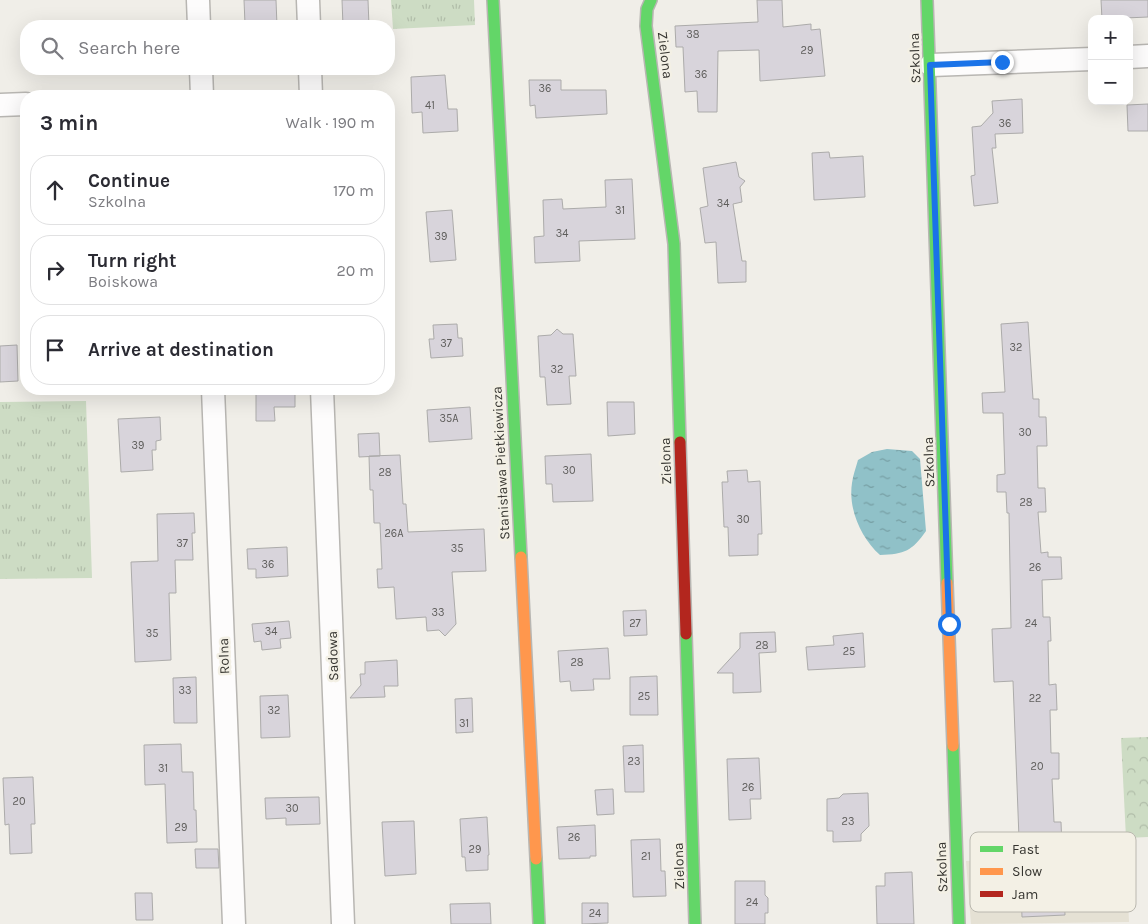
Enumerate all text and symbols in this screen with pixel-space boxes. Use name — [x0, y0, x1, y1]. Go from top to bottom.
map controls — [1088, 15, 1133, 105]
button: + — [1088, 15, 1133, 60]
search box — [20, 20, 395, 75]
house number: 38 — [686, 28, 700, 41]
street label: Zielona — [654, 30, 676, 80]
street label: Szkolna — [906, 32, 924, 84]
icon: search — [38, 34, 66, 62]
text: Search here — [78, 37, 180, 59]
house number: 29 — [801, 44, 813, 57]
route end — [991, 51, 1014, 74]
button: − — [1088, 60, 1133, 105]
house number: 36 — [695, 68, 707, 81]
house number: 36 — [539, 82, 551, 95]
house number: 41 — [425, 99, 435, 112]
text: 3 min — [40, 111, 98, 135]
text: Walk · 190 m — [286, 113, 375, 132]
house number: 36 — [999, 117, 1011, 130]
text: Continue — [88, 170, 170, 192]
icon: ahead — [41, 176, 69, 204]
text: 170 m — [333, 181, 374, 200]
text: Szkolna — [88, 192, 146, 211]
house number: 34 — [717, 197, 729, 210]
house number: 31 — [615, 204, 625, 217]
house number: 34 — [556, 227, 568, 240]
house number: 39 — [435, 230, 447, 243]
text: Turn right — [88, 250, 177, 272]
icon: right — [41, 256, 69, 284]
text: 20 m — [336, 261, 374, 280]
text: Boiskowa — [88, 272, 158, 291]
icon: arrive — [41, 336, 69, 364]
house number: 37 — [440, 337, 452, 350]
text: Arrive at destination — [88, 339, 274, 361]
house number: 32 — [1010, 341, 1022, 354]
house number: 32 — [551, 363, 563, 376]
street label: Stanisława Pietkiewicza — [488, 386, 514, 540]
house number: 35A — [439, 412, 459, 425]
house number: 30 — [1018, 426, 1032, 439]
street label: Szkolna — [920, 436, 938, 488]
street label: Zielona — [657, 437, 675, 485]
house number: 39 — [132, 439, 144, 452]
house number: 30 — [562, 464, 576, 477]
house number: 28 — [378, 466, 392, 479]
house number: 28 — [1019, 496, 1033, 509]
house number: 30 — [736, 513, 750, 526]
house number: 26A — [385, 527, 404, 540]
house number: 37 — [176, 537, 188, 550]
house number: 35 — [451, 542, 463, 555]
house number: 36 — [262, 558, 274, 571]
house number: 26 — [1029, 561, 1041, 574]
house number: 33 — [432, 606, 445, 619]
route start — [938, 613, 961, 636]
house number: 27 — [629, 617, 641, 630]
house number: 24 — [1025, 617, 1037, 630]
house number: 34 — [265, 625, 277, 638]
house number: 35 — [146, 627, 158, 640]
street label: Sadowa — [324, 631, 342, 681]
street label: Rolna — [215, 638, 233, 674]
house number: 28 — [755, 639, 769, 652]
house number: 25 — [843, 645, 855, 658]
house number: 28 — [570, 656, 584, 669]
house number: 33 — [179, 684, 192, 697]
house number: 25 — [638, 690, 650, 703]
house number: 22 — [1029, 692, 1041, 705]
house number: 32 — [268, 704, 280, 717]
house number: 31 — [459, 717, 469, 730]
house number: 23 — [628, 755, 640, 768]
house number: 20 — [1031, 760, 1043, 773]
house number: 31 — [158, 762, 168, 775]
house number: 26 — [742, 781, 754, 794]
house number: 20 — [13, 795, 25, 808]
house number: 30 — [285, 802, 299, 815]
house number: 23 — [842, 815, 854, 828]
house number: 29 — [175, 821, 187, 834]
house number: 26 — [568, 831, 580, 844]
legend — [970, 832, 1136, 912]
street label: Szkolna — [933, 841, 951, 893]
text: Fast — [1012, 841, 1039, 858]
street label: Zielona — [670, 842, 688, 890]
house number: 29 — [469, 843, 481, 856]
house number: 21 — [641, 850, 651, 863]
text: Slow — [1012, 863, 1042, 880]
text: Jam — [1012, 886, 1038, 903]
house number: 24 — [746, 896, 758, 909]
house number: 24 — [589, 907, 601, 920]

